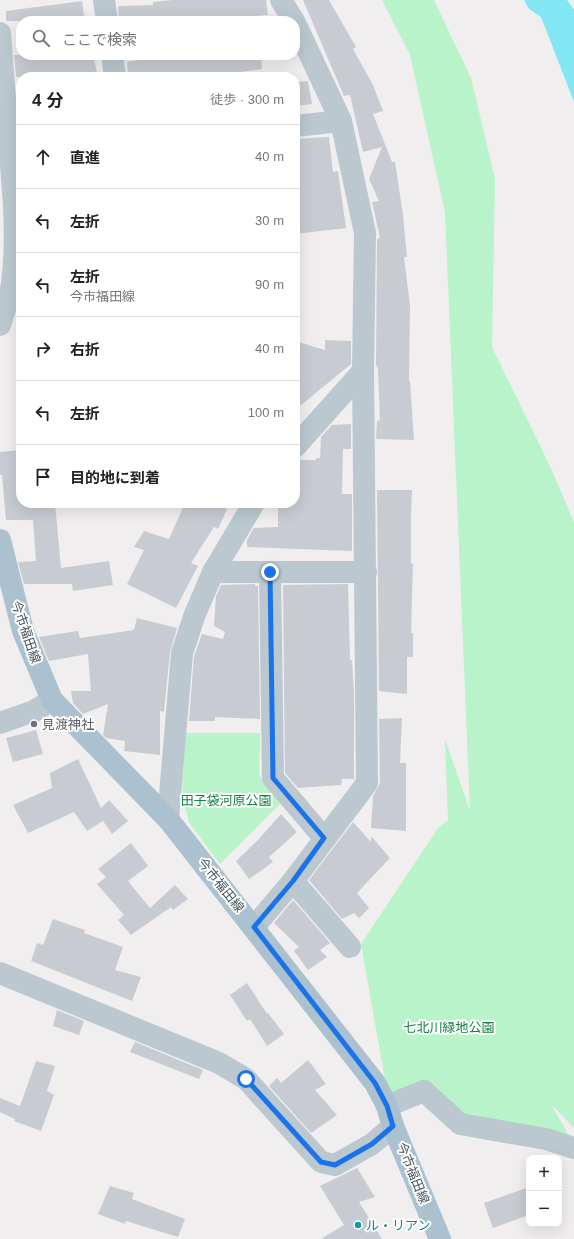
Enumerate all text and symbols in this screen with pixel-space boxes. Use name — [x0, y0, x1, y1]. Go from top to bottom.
search box — [16, 16, 300, 60]
icon: search — [30, 27, 52, 49]
text: ここで検索 — [62, 31, 137, 48]
text: 4 分 — [32, 91, 63, 110]
text: 徒歩 · 300 m — [210, 92, 284, 107]
icon: ahead — [32, 146, 54, 168]
text: 直進 — [70, 149, 100, 166]
text: 40 m — [255, 149, 284, 164]
icon: left — [32, 210, 54, 232]
text: 左折 — [70, 213, 100, 230]
text: 30 m — [255, 213, 284, 228]
text: 左折 — [70, 268, 100, 285]
icon: left — [32, 274, 54, 296]
text: 90 m — [255, 277, 284, 292]
text: 今市福田線 — [70, 289, 135, 304]
icon: right — [32, 338, 54, 360]
text: 右折 — [70, 341, 100, 358]
text: 40 m — [255, 341, 284, 356]
icon: left — [32, 402, 54, 424]
text: 左折 — [70, 405, 100, 422]
text: 100 m — [248, 405, 284, 420]
icon: arrive — [32, 466, 54, 488]
text: 目的地に到着 — [70, 469, 160, 486]
route end — [261, 563, 279, 581]
street label: 今市福田線 — [8, 599, 44, 665]
place label: 見渡神社 — [42, 717, 94, 732]
marker: 見渡神社 — [29, 719, 39, 729]
park label: 田子袋河原公園 — [180, 793, 272, 808]
street label: 今市福田線 — [195, 855, 247, 915]
park label: 七北川緑地公園 — [403, 1020, 495, 1035]
route start — [237, 1070, 255, 1088]
street label: 今市福田線 — [394, 1140, 432, 1206]
map controls — [526, 1155, 562, 1227]
button: + — [526, 1155, 562, 1191]
button: − — [526, 1191, 562, 1227]
place label: ル・リアン — [366, 1218, 430, 1233]
marker: ル・リアン — [353, 1220, 363, 1230]

